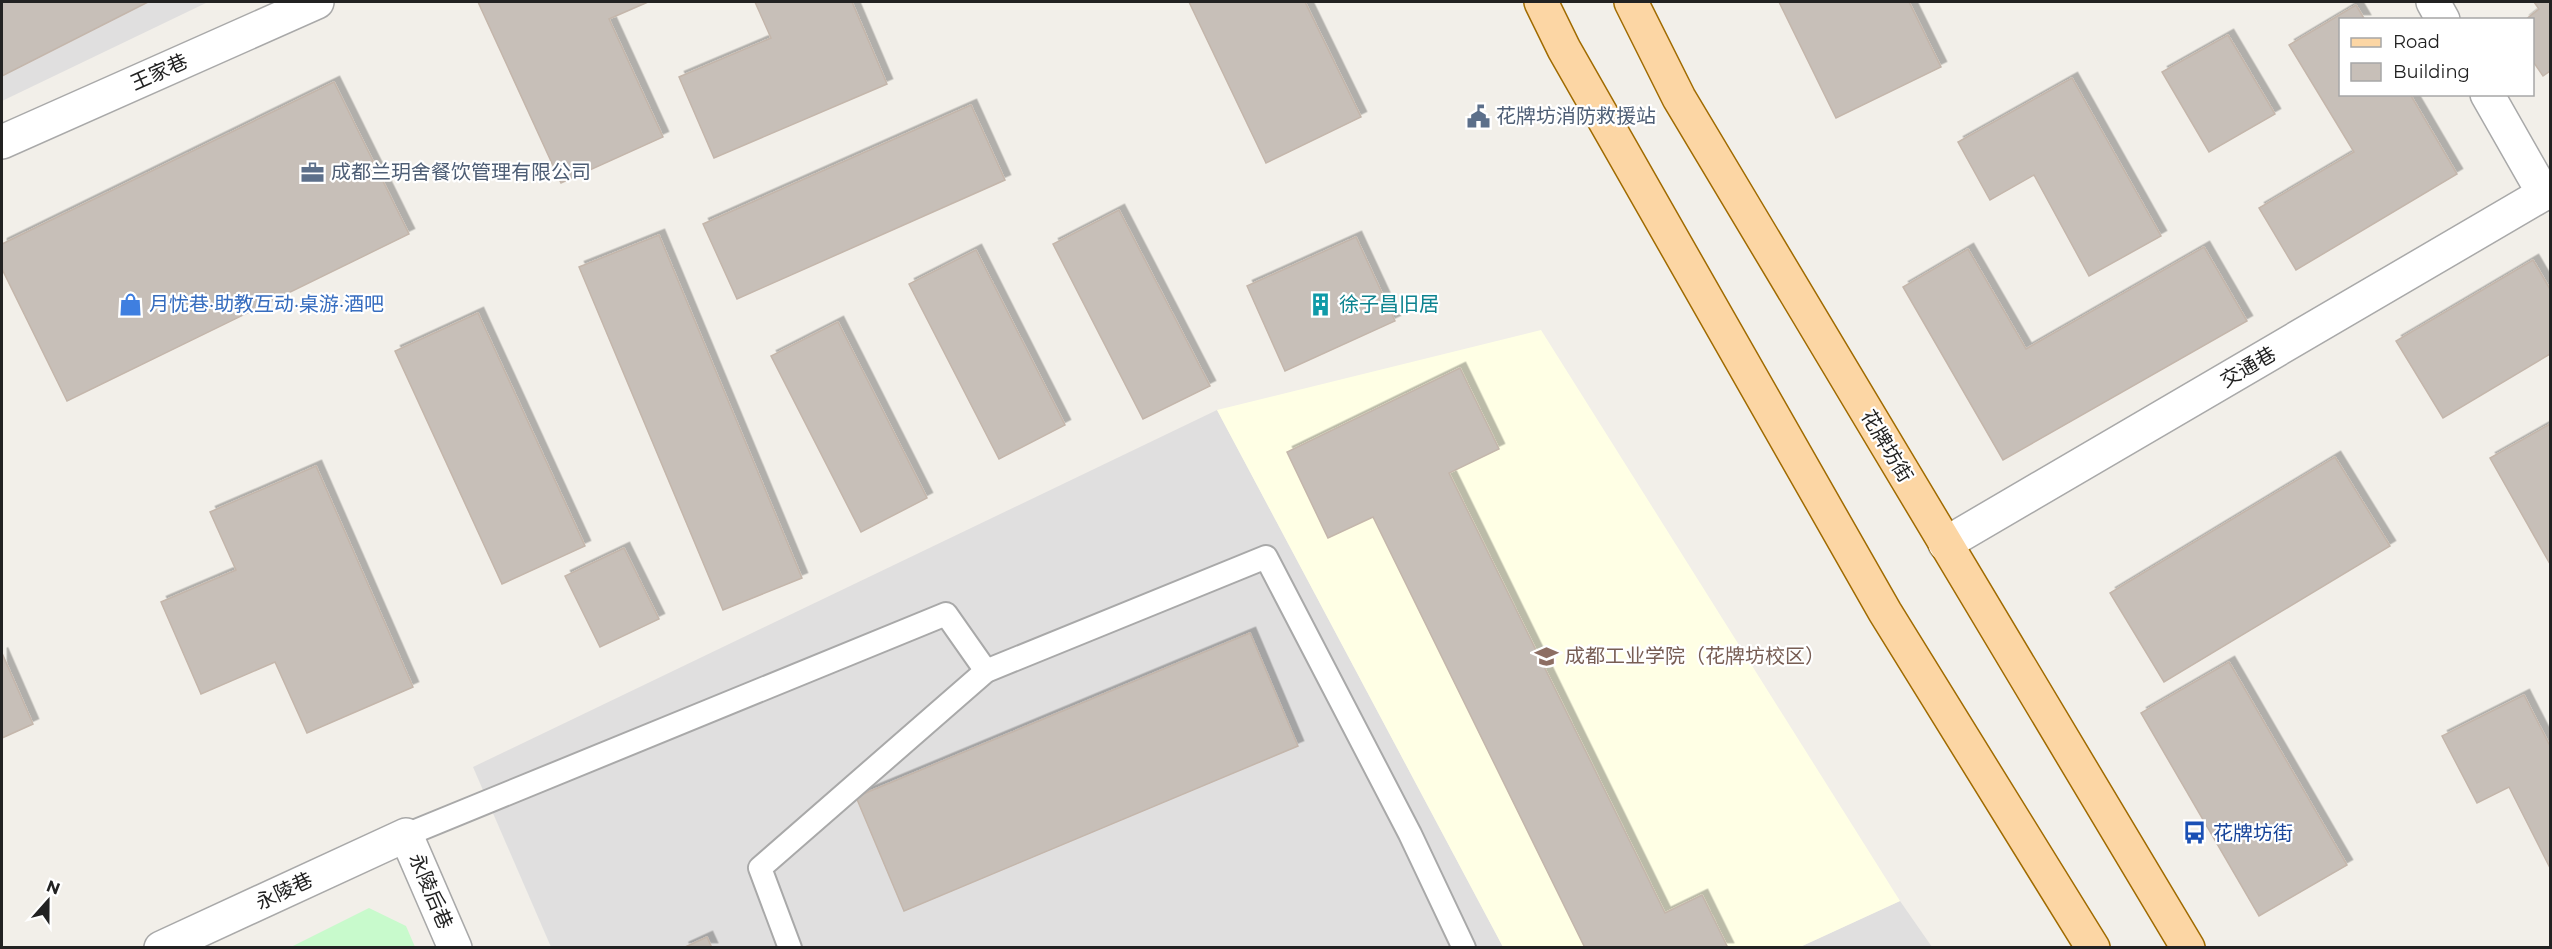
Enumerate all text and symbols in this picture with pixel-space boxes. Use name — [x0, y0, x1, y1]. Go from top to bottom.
legend — [2339, 18, 2534, 96]
text: Road — [2393, 31, 2440, 53]
street label: 王家巷 — [127, 49, 191, 95]
text: Building — [2393, 61, 2470, 83]
public building icon: 花牌坊消防救援站 — [1465, 103, 1491, 129]
place label: 花牌坊消防救援站 — [1496, 104, 1656, 128]
office icon: 成都兰玥舍餐饮管理有限公司 — [300, 159, 326, 185]
place label: 成都兰玥舍餐饮管理有限公司 — [331, 160, 591, 184]
shop icon: 月忧巷·助教互动·桌游·酒吧 — [118, 291, 144, 317]
building icon: 徐子昌旧居 — [1308, 291, 1334, 317]
place label: 月忧巷·助教互动·桌游·酒吧 — [149, 292, 384, 316]
place label: 徐子昌旧居 — [1339, 292, 1439, 316]
street label: 交通巷 — [2216, 342, 2280, 392]
street label: 花牌坊街 — [1856, 406, 1918, 486]
school or university icon: 成都工业学院（花牌坊校区） — [1534, 643, 1560, 669]
place label: 成都工业学院（花牌坊校区） — [1565, 644, 1825, 668]
bus stop icon: 花牌坊街 — [2182, 820, 2208, 846]
place label: 花牌坊街 — [2213, 821, 2293, 845]
street label: 永陵后巷 — [404, 849, 458, 933]
street label: 永陵巷 — [252, 867, 316, 915]
north arrow — [18, 871, 78, 931]
text: N — [44, 876, 63, 899]

